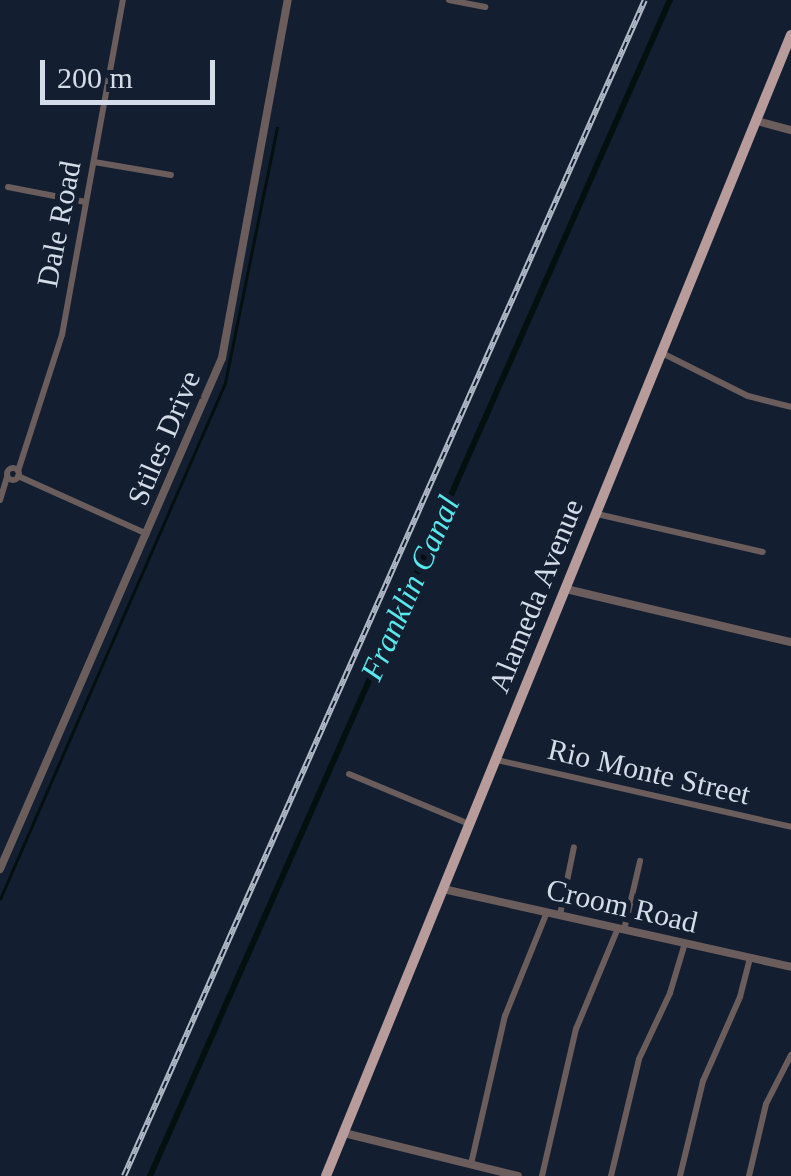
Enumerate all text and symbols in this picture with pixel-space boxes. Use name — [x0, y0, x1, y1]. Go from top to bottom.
scale bar — [45, 40, 220, 102]
text: 200 m — [57, 61, 133, 94]
street label: Dale Road — [29, 158, 89, 290]
street label: Stiles Drive — [120, 365, 208, 511]
water label: Franklin Canal — [352, 490, 468, 686]
street label: Alameda Avenue — [481, 493, 591, 699]
street label: Rio Monte Street — [544, 731, 754, 813]
street label: Croom Road — [543, 871, 701, 941]

